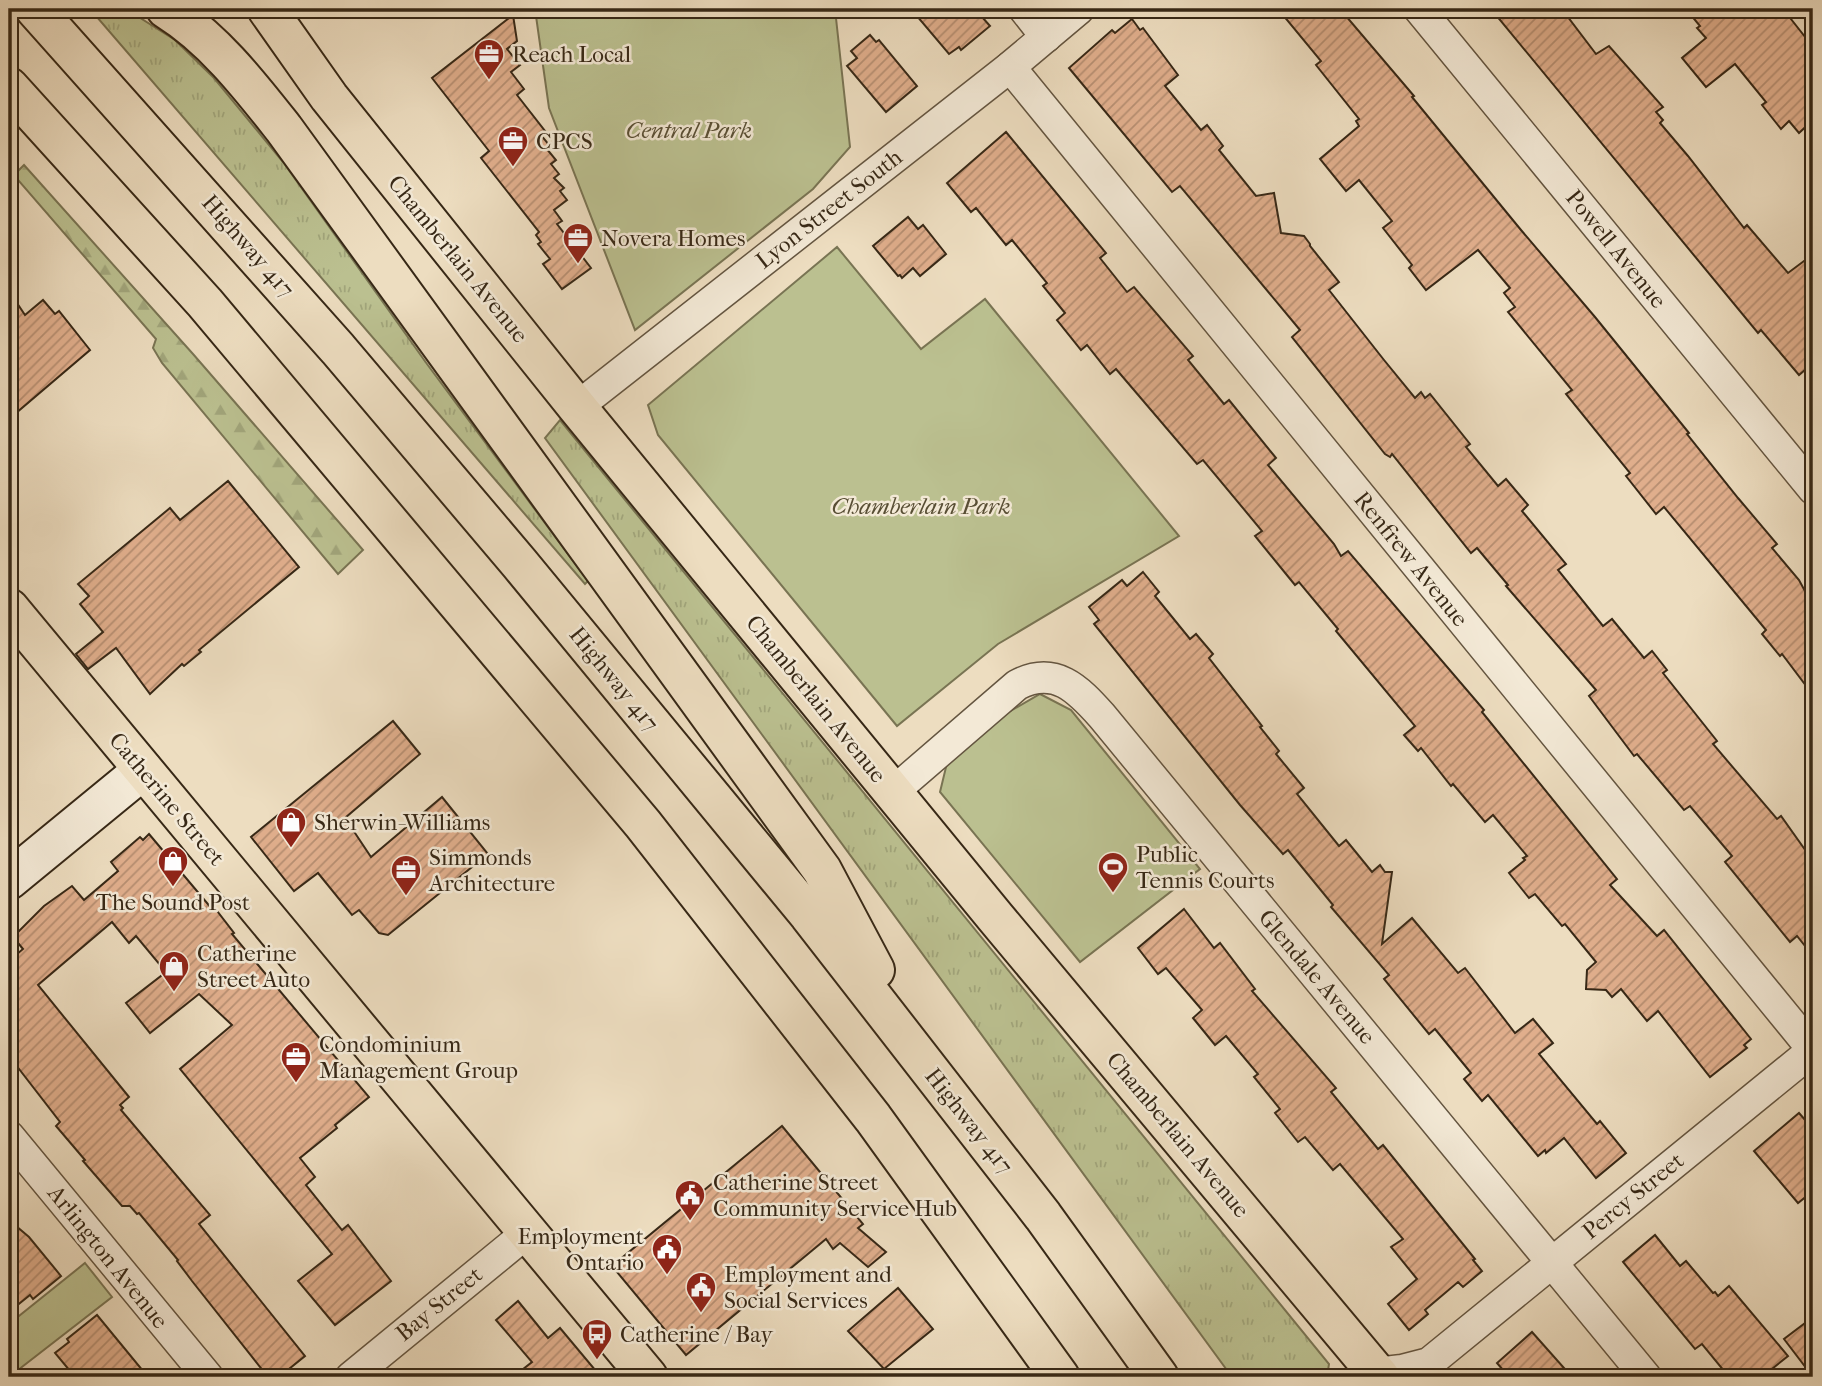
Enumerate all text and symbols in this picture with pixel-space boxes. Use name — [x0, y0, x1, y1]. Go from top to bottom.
office icon: Reach Local — [472, 37, 506, 81]
place label: Reach Local — [512, 41, 632, 68]
park label: Central Park — [626, 117, 752, 144]
office icon: CPCS — [496, 124, 530, 168]
place label: CPCS — [536, 128, 593, 155]
street label: Lyon Street South — [751, 144, 908, 274]
street label: Chamberlain Avenue — [382, 170, 534, 348]
street label: Powell Avenue — [1560, 184, 1672, 314]
street label: Highway 417 — [196, 189, 300, 303]
office icon: Novera Homes — [561, 221, 595, 265]
place label: Novera Homes — [601, 225, 745, 252]
street label: Renfrew Avenue — [1348, 486, 1474, 632]
park label: Chamberlain Park — [831, 493, 1011, 520]
street label: Chamberlain Avenue — [740, 610, 892, 788]
street label: Highway 417 — [564, 621, 664, 737]
street label: Catherine Street — [104, 727, 230, 871]
shop icon: Sherwin-Williams — [274, 805, 308, 849]
place label: Sherwin-Williams — [314, 809, 490, 836]
place label: Public Tennis Courts — [1136, 841, 1274, 894]
shop icon: The Sound Post — [156, 844, 190, 888]
place label: Simmonds Architecture — [428, 844, 555, 897]
sports icon: Public Tennis Courts — [1096, 850, 1130, 894]
office icon: Simmonds Architecture — [389, 853, 423, 897]
place label: The Sound Post — [96, 889, 250, 916]
street label: Glendale Avenue — [1253, 904, 1381, 1050]
place label: Catherine Street Auto — [197, 940, 310, 993]
shop icon: Catherine Street Auto — [157, 949, 191, 993]
place label: Condominium Management Group — [319, 1031, 518, 1084]
office icon: Condominium Management Group — [279, 1040, 313, 1084]
street label: Chamberlain Avenue — [1101, 1047, 1255, 1223]
street label: Highway 417 — [919, 1063, 1019, 1179]
street label: Percy Street — [1577, 1147, 1689, 1245]
place label: Catherine Street Community Service Hub — [713, 1169, 957, 1222]
public building icon: Catherine Street Community Service Hub — [673, 1178, 707, 1222]
street label: Arlington Avenue — [42, 1179, 174, 1334]
place label: Employment Ontario — [518, 1223, 644, 1276]
public building icon: Employment Ontario — [650, 1232, 684, 1276]
street label: Bay Street — [390, 1261, 488, 1347]
place label: Employment and Social Services — [724, 1261, 892, 1314]
public building icon: Employment and Social Services — [684, 1270, 718, 1314]
bus stop icon: Catherine / Bay — [580, 1317, 614, 1361]
place label: Catherine / Bay — [620, 1321, 773, 1348]

